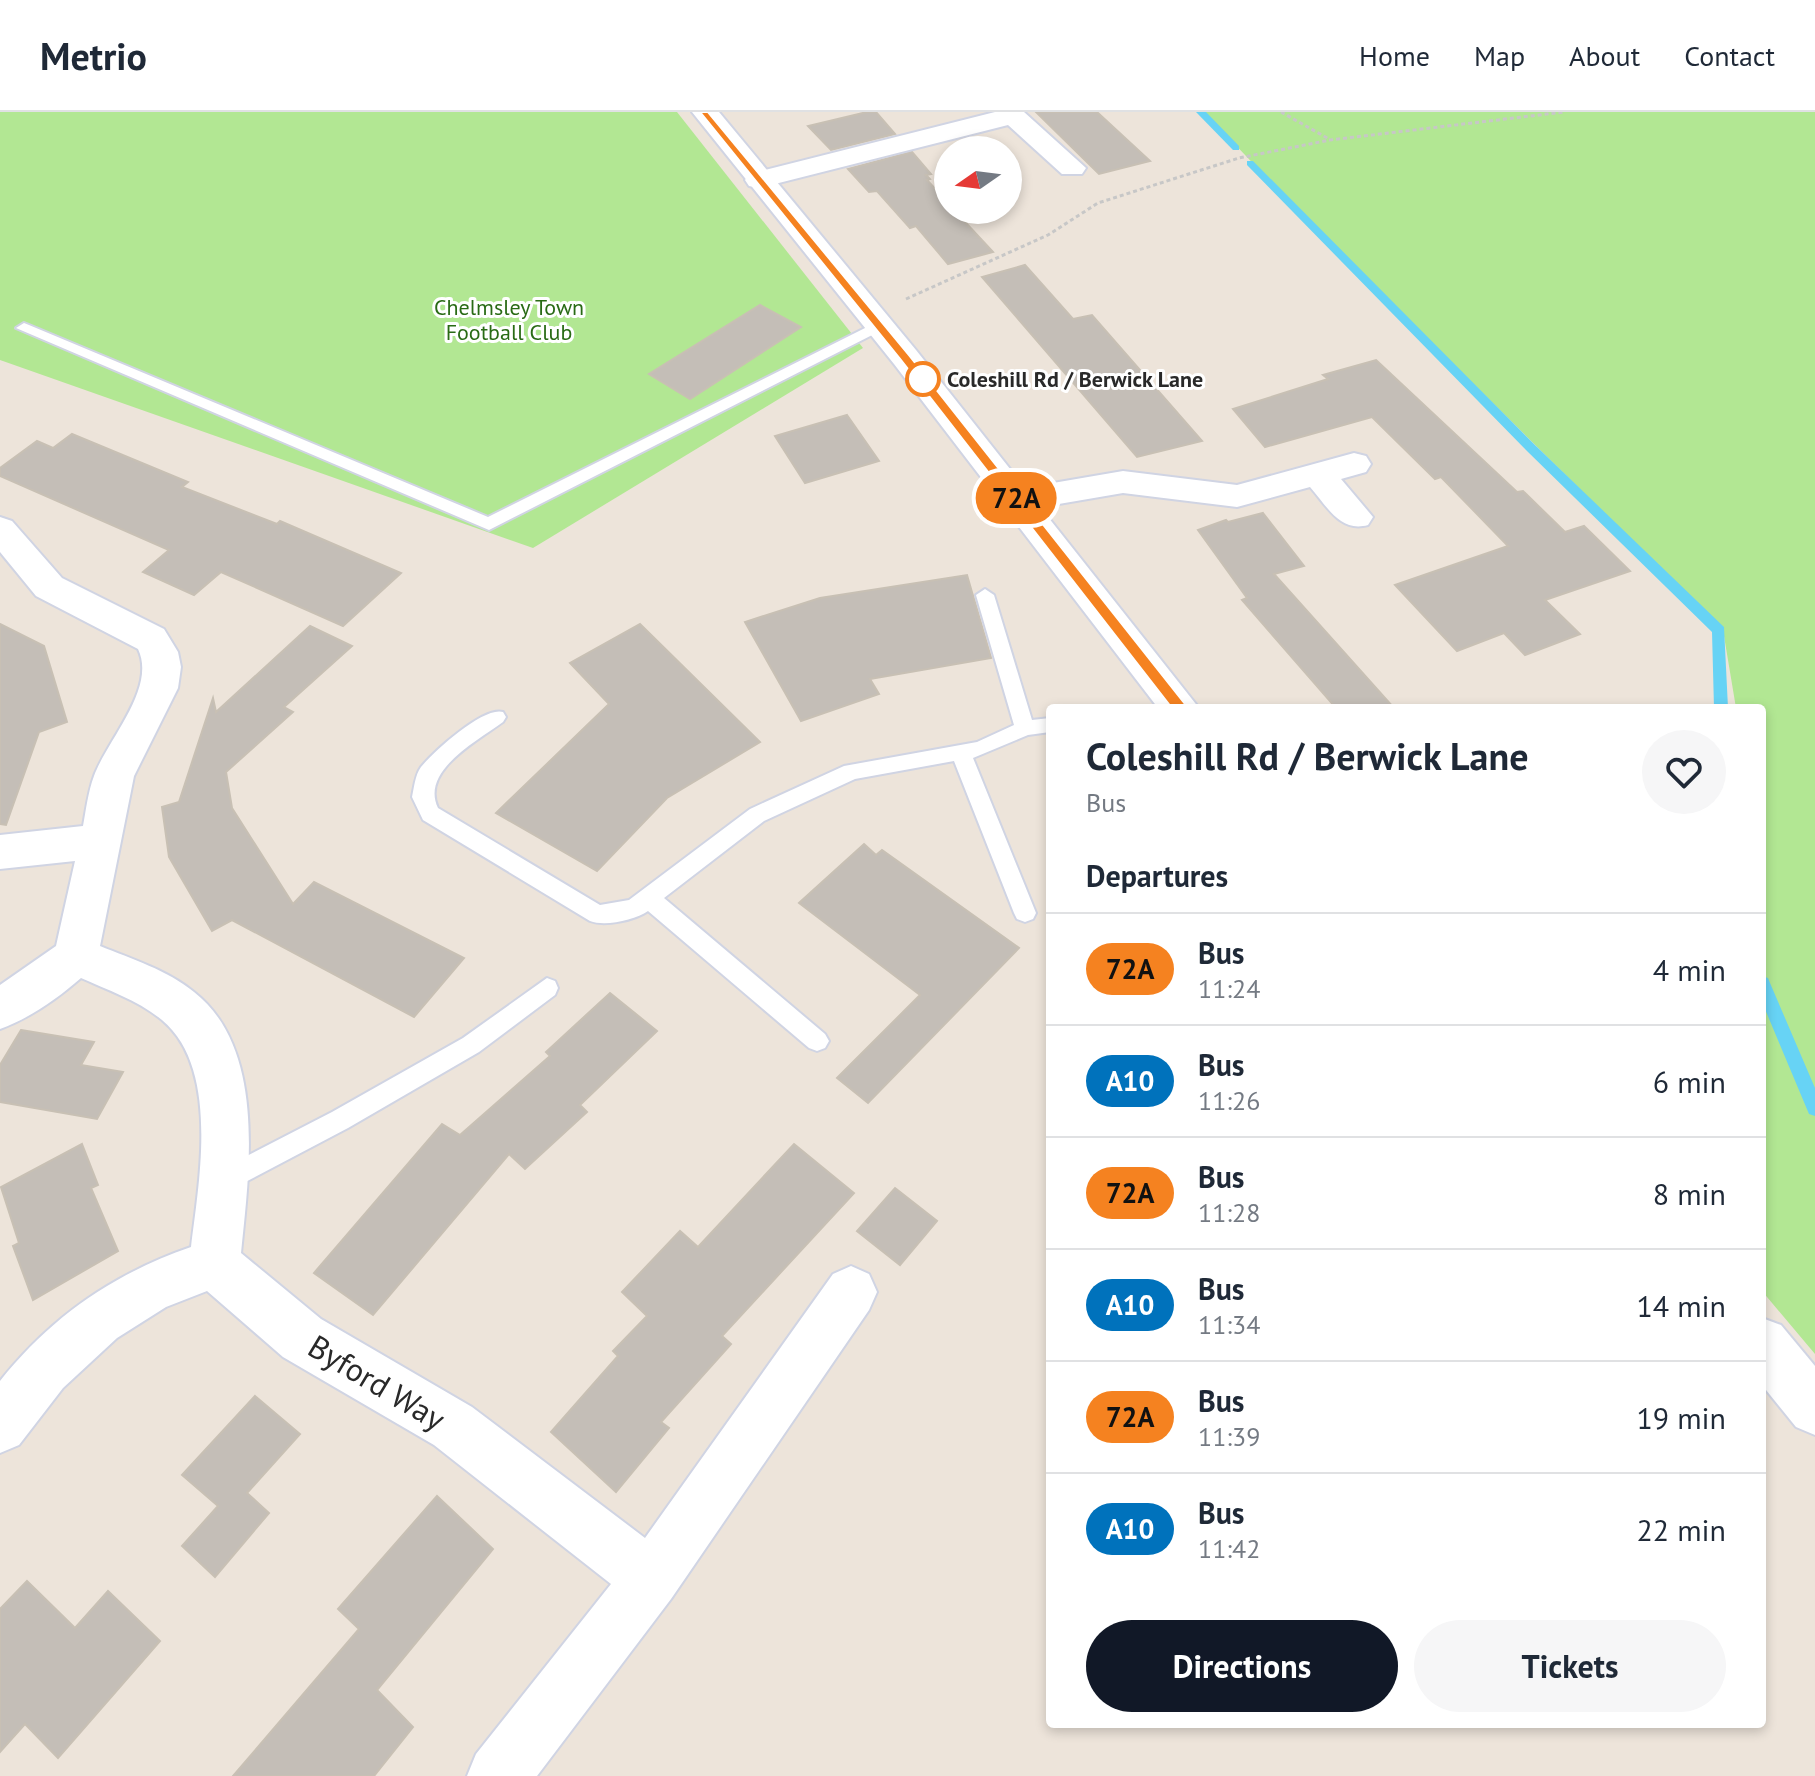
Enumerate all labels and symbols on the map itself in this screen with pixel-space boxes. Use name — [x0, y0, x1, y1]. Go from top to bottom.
north arrow — [934, 136, 1022, 224]
park label: Chelmsley Town Football Club — [434, 293, 584, 346]
marker: Coleshill Rd / Berwick Lane — [906, 362, 940, 396]
place label: Coleshill Rd / Berwick Lane — [947, 365, 1203, 393]
line badge: 72A — [970, 472, 1062, 524]
street label: Byford Way — [301, 1325, 453, 1439]

